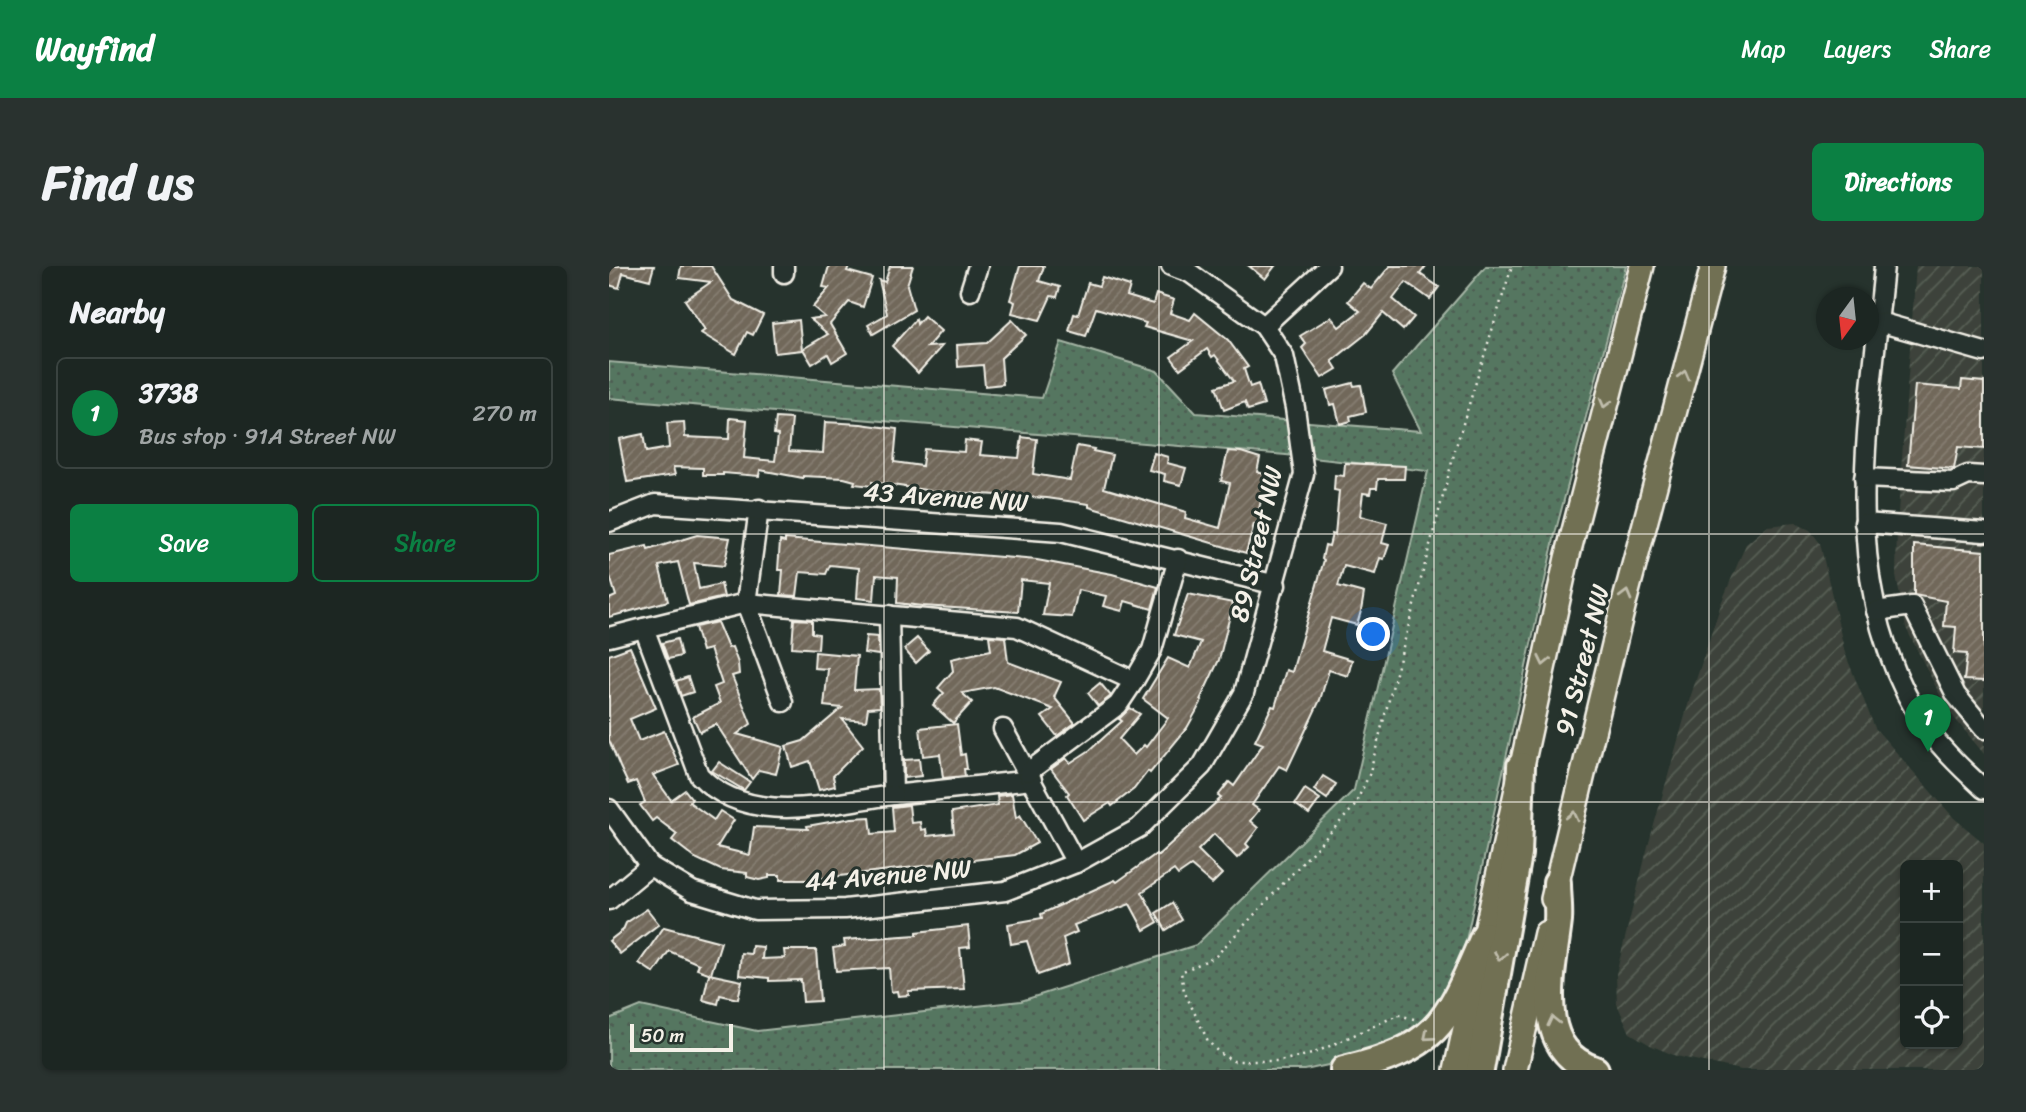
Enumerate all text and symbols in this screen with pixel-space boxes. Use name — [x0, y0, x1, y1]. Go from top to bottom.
text: Wayfind — [35, 20, 154, 78]
text: Map — [1741, 28, 1786, 70]
text: Layers — [1824, 28, 1891, 70]
text: Share — [1929, 28, 1991, 70]
text: Find us — [42, 139, 194, 226]
button: Directions — [1812, 143, 1984, 221]
text: Nearby — [70, 285, 165, 339]
north arrow — [1816, 287, 1879, 350]
one-way arrow — [1676, 369, 1690, 381]
text: 3738 — [139, 370, 198, 416]
text: 1 — [90, 393, 100, 434]
text: 270 m — [472, 393, 537, 434]
one-way arrow — [1599, 397, 1613, 409]
text: Bus stop · 91A Street NW — [139, 416, 396, 457]
street label: 89 Street NW — [1216, 461, 1296, 627]
street label: 43 Avenue NW — [862, 468, 1031, 526]
button: Save — [70, 504, 298, 582]
button: Share — [312, 504, 539, 582]
street label: 91 Street NW — [1541, 579, 1623, 741]
one-way arrow — [1618, 589, 1632, 601]
your location — [1356, 617, 1390, 651]
one-way arrow — [1538, 655, 1553, 667]
pin: 1 — [1905, 694, 1951, 752]
one-way arrow — [1564, 810, 1579, 822]
street label: 44 Avenue NW — [803, 845, 974, 905]
map controls — [1900, 860, 1963, 1049]
button: + — [1900, 860, 1963, 923]
button: − — [1900, 923, 1963, 986]
one-way arrow — [1493, 950, 1508, 961]
button: locate — [1900, 986, 1963, 1049]
one-way arrow — [1547, 1015, 1561, 1027]
text: 50 m — [641, 1019, 684, 1052]
scale bar — [630, 1021, 733, 1053]
one-way arrow — [1423, 1028, 1436, 1040]

